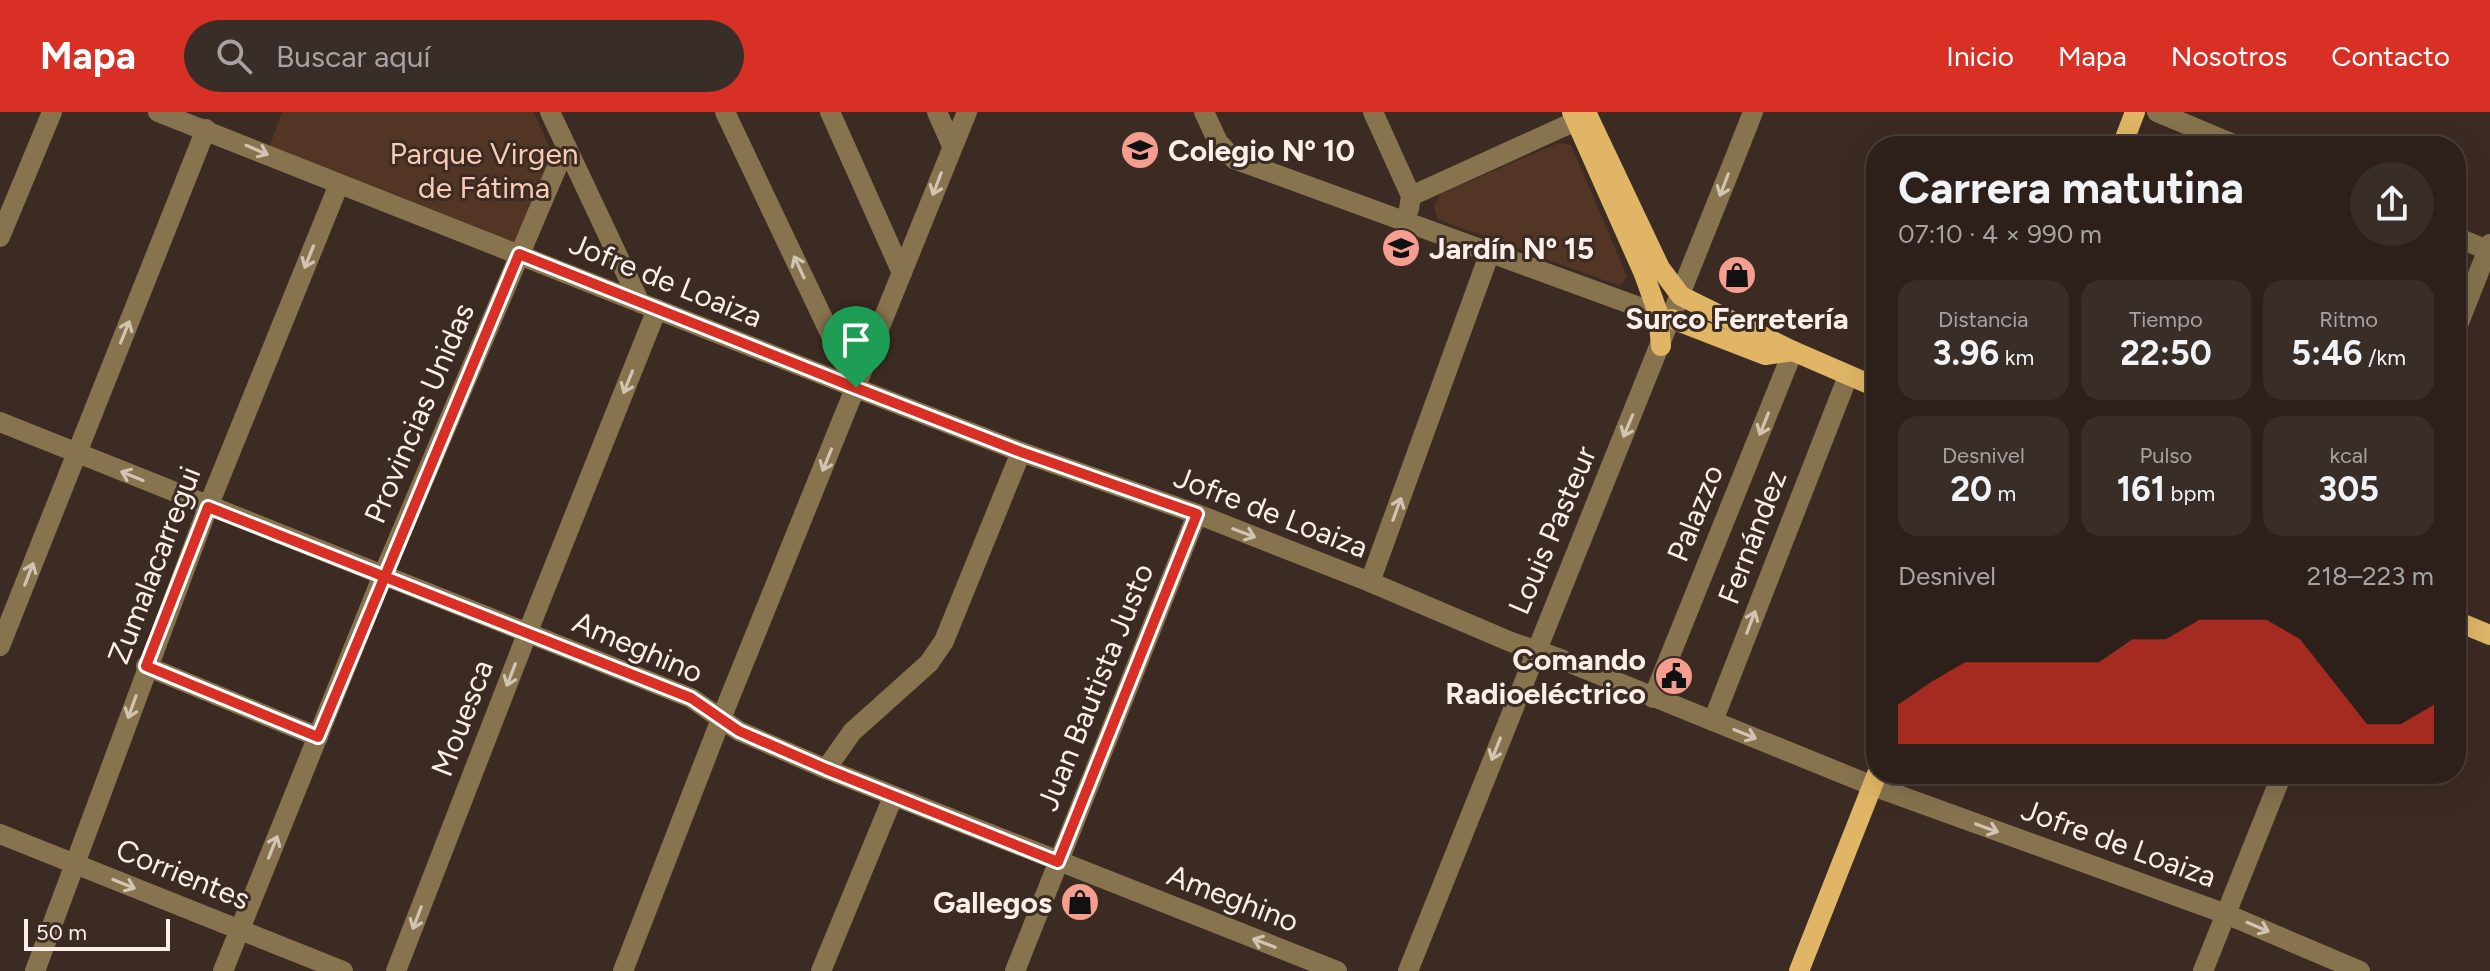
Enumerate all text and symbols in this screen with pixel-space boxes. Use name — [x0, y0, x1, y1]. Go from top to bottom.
search box — [184, 20, 744, 92]
text: Mapa — [40, 33, 136, 79]
icon: search — [212, 34, 256, 78]
text: Buscar aquí — [276, 38, 430, 75]
text: Inicio — [1946, 39, 2014, 73]
text: Mapa — [2058, 39, 2127, 73]
text: Nosotros — [2171, 39, 2287, 73]
text: Contacto — [2331, 39, 2450, 73]
school or university icon: Colegio Nº 10 — [1119, 129, 1161, 171]
place label: Colegio Nº 10 — [1168, 132, 1355, 169]
park label: Parque Virgen de Fátima — [390, 135, 579, 206]
one-way arrow — [244, 144, 269, 159]
text: Carrera matutina — [1898, 161, 2244, 214]
button: share — [2350, 162, 2434, 246]
one-way arrow — [929, 171, 943, 196]
one-way arrow — [1716, 172, 1730, 197]
text: 07:10 · 4 × 990 m — [1898, 218, 2102, 250]
street label: Jofre de Loaiza — [564, 225, 768, 335]
school or university icon: Jardín Nº 15 — [1380, 227, 1422, 269]
place label: Jardín Nº 15 — [1429, 230, 1594, 267]
one-way arrow — [301, 244, 316, 269]
shop icon: Surco Ferretería — [1716, 254, 1758, 296]
one-way arrow — [791, 255, 806, 279]
street label: Provincias Unidas — [356, 297, 482, 529]
place label: Surco Ferretería — [1625, 300, 1849, 337]
pin — [822, 306, 890, 388]
text: Distancia — [1938, 306, 2029, 333]
text: Tiempo — [2129, 306, 2203, 333]
text: Ritmo — [2319, 306, 2378, 333]
icon: arrive — [834, 318, 878, 362]
one-way arrow — [118, 320, 133, 345]
text: 3.96 — [1933, 333, 1999, 374]
text: 22:50 — [2120, 333, 2212, 374]
text: 5:46 — [2291, 333, 2363, 374]
text: km — [1999, 344, 2034, 371]
text: /km — [2363, 344, 2406, 371]
one-way arrow — [620, 369, 635, 394]
one-way arrow — [1755, 411, 1770, 436]
one-way arrow — [1620, 413, 1634, 438]
street label: Louis Pasteur — [1500, 440, 1604, 620]
text: Desnivel — [1942, 442, 2025, 469]
text: Pulso — [2140, 442, 2192, 469]
text: kcal — [2329, 442, 2368, 469]
one-way arrow — [818, 447, 833, 472]
street label: Jofre de Loaiza — [1169, 458, 1373, 566]
street label: Palazzo — [1659, 459, 1731, 567]
street label: Zumalacarregui — [99, 461, 209, 669]
street label: Fernández — [1710, 465, 1794, 609]
one-way arrow — [120, 467, 145, 482]
text: 20 — [1950, 469, 1992, 510]
text: 161 — [2117, 469, 2165, 510]
text: 305 — [2318, 469, 2379, 510]
text: m — [1992, 480, 2016, 507]
text: bpm — [2165, 480, 2215, 507]
one-way arrow — [1390, 497, 1405, 522]
one-way arrow — [1231, 527, 1256, 541]
street label: Juan Bautista Justo — [1029, 558, 1161, 816]
text: Desnivel — [1898, 560, 1996, 592]
text: 218–223 m — [2307, 560, 2434, 592]
one-way arrow — [22, 562, 37, 587]
street label: Ameghino — [567, 603, 709, 691]
one-way arrow — [1745, 610, 1760, 635]
place label: Comando Radioeléctrico — [1445, 641, 1646, 712]
street label: Mouesca — [423, 655, 501, 781]
public building icon: Comando Radioeléctrico — [1653, 655, 1695, 697]
one-way arrow — [503, 662, 517, 687]
one-way arrow — [124, 694, 138, 719]
one-way arrow — [1732, 728, 1757, 742]
one-way arrow — [1488, 736, 1502, 761]
street label: Jofre de Loaiza — [2017, 791, 2221, 895]
one-way arrow — [1975, 822, 1999, 836]
street label: Corrientes — [111, 830, 255, 918]
one-way arrow — [267, 835, 281, 860]
street label: Ameghino — [1162, 856, 1304, 940]
one-way arrow — [111, 877, 136, 892]
shop icon: Gallegos — [1059, 881, 1101, 923]
place label: Gallegos — [933, 884, 1052, 921]
one-way arrow — [409, 905, 423, 930]
scale bar — [24, 915, 170, 951]
text: 50 m — [36, 919, 87, 946]
one-way arrow — [2245, 921, 2269, 936]
one-way arrow — [1252, 934, 1277, 949]

